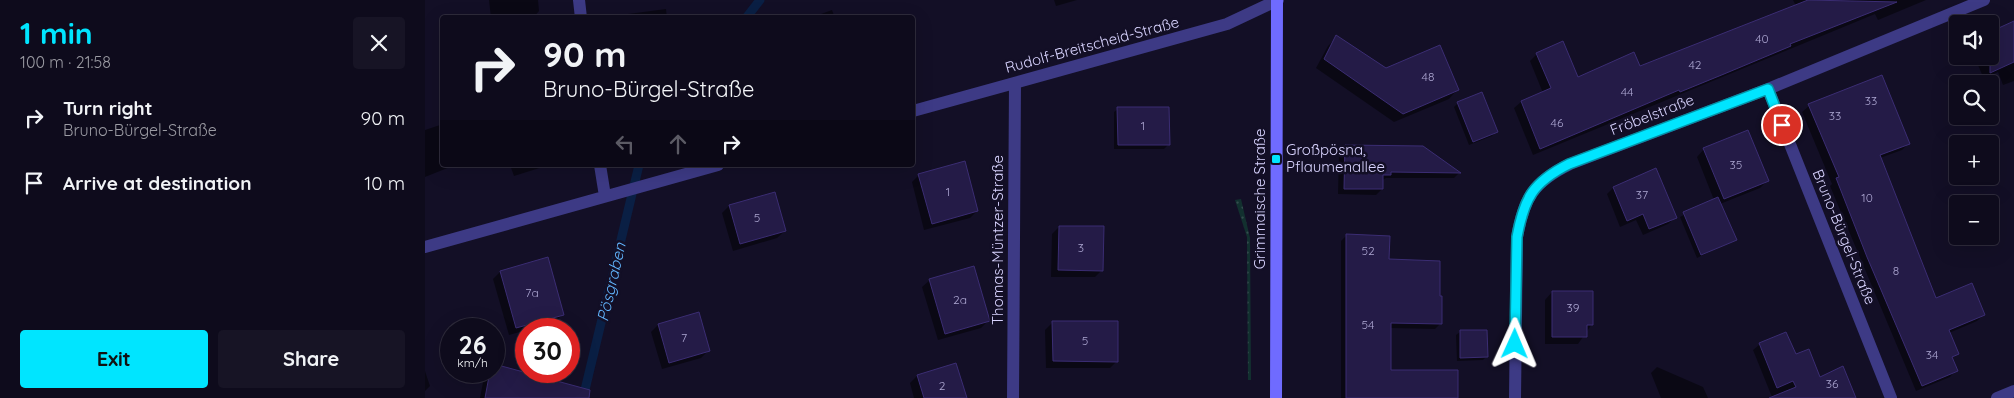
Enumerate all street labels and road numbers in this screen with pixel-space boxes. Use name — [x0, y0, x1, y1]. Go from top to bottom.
street label: Rudolf-Breitscheid-Straße — [1003, 12, 1181, 77]
street label: Fröbelstraße — [1607, 90, 1697, 139]
street label: Grimmaische Straße — [1250, 129, 1269, 269]
street label: Thomas-Müntzer-Straße — [988, 155, 1007, 325]
street label: Bruno-Bürgel-Straße — [1809, 166, 1880, 307]

